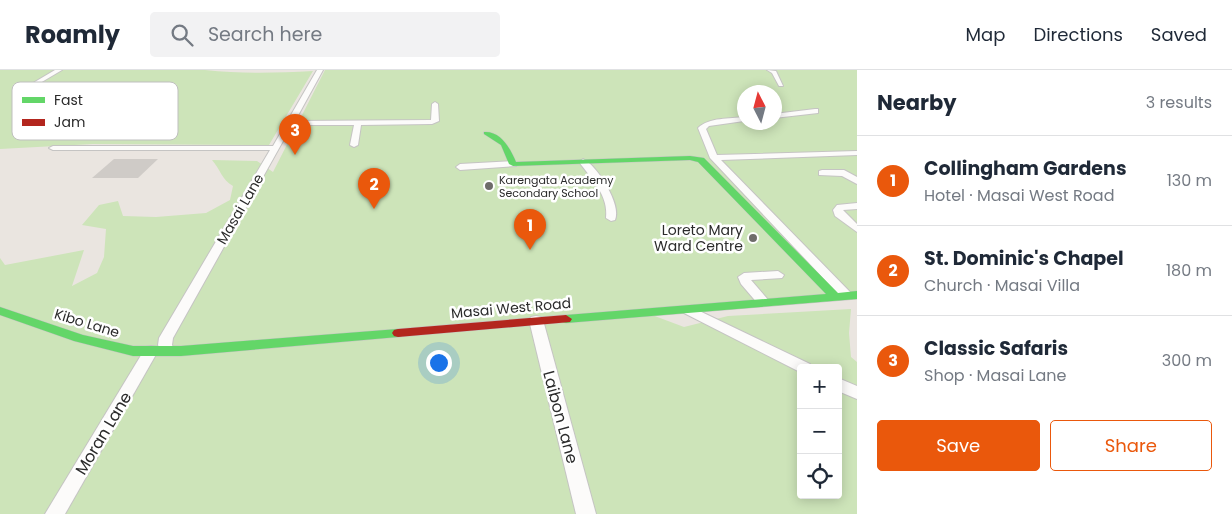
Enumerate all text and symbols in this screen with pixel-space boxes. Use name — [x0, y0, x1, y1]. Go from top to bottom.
search box — [150, 12, 500, 57]
text: Roamly — [25, 18, 120, 51]
icon: search — [168, 21, 196, 49]
text: Search here — [208, 21, 322, 48]
text: Map — [966, 22, 1005, 47]
text: Directions — [1033, 22, 1123, 47]
text: Saved — [1151, 22, 1207, 47]
legend — [12, 82, 178, 140]
north arrow — [737, 85, 782, 130]
text: Nearby — [877, 88, 957, 117]
text: Fast — [54, 90, 83, 110]
text: 3 results — [1146, 91, 1212, 114]
text: Jam — [54, 112, 85, 132]
pin: 3 — [279, 114, 311, 155]
text: Collingham Gardens — [924, 155, 1126, 182]
pin: 2 — [358, 168, 390, 209]
text: 1 — [890, 169, 896, 192]
text: 130 m — [1167, 169, 1212, 192]
street label: Masai Lane — [212, 170, 268, 248]
place label: Karengata Academy Secondary School — [499, 172, 614, 201]
marker: Karengata Academy Secondary School — [483, 180, 495, 192]
text: Hotel · Masai West Road — [924, 184, 1114, 207]
pin: 1 — [514, 209, 546, 250]
place label: Loreto Mary Ward Centre — [654, 220, 743, 256]
marker: Loreto Mary Ward Centre — [747, 232, 759, 244]
text: St. Dominic's Chapel — [924, 245, 1124, 272]
text: 2 — [888, 259, 898, 282]
text: 180 m — [1166, 259, 1212, 282]
text: Church · Masai Villa — [924, 274, 1080, 297]
street label: Masai West Road — [450, 293, 572, 323]
street label: Kibo Lane — [52, 304, 122, 342]
text: Classic Safaris — [924, 335, 1068, 362]
text: 3 — [888, 349, 898, 372]
text: 300 m — [1162, 349, 1212, 372]
your location — [426, 350, 452, 376]
map controls — [797, 364, 842, 499]
button: + — [797, 364, 842, 409]
text: Shop · Masai Lane — [924, 364, 1066, 387]
street label: Laibon Lane — [537, 368, 584, 466]
street label: Moran Lane — [70, 387, 137, 479]
button: − — [797, 409, 842, 454]
button: Save — [877, 420, 1040, 471]
button: Share — [1050, 420, 1212, 471]
button: locate — [797, 454, 842, 499]

